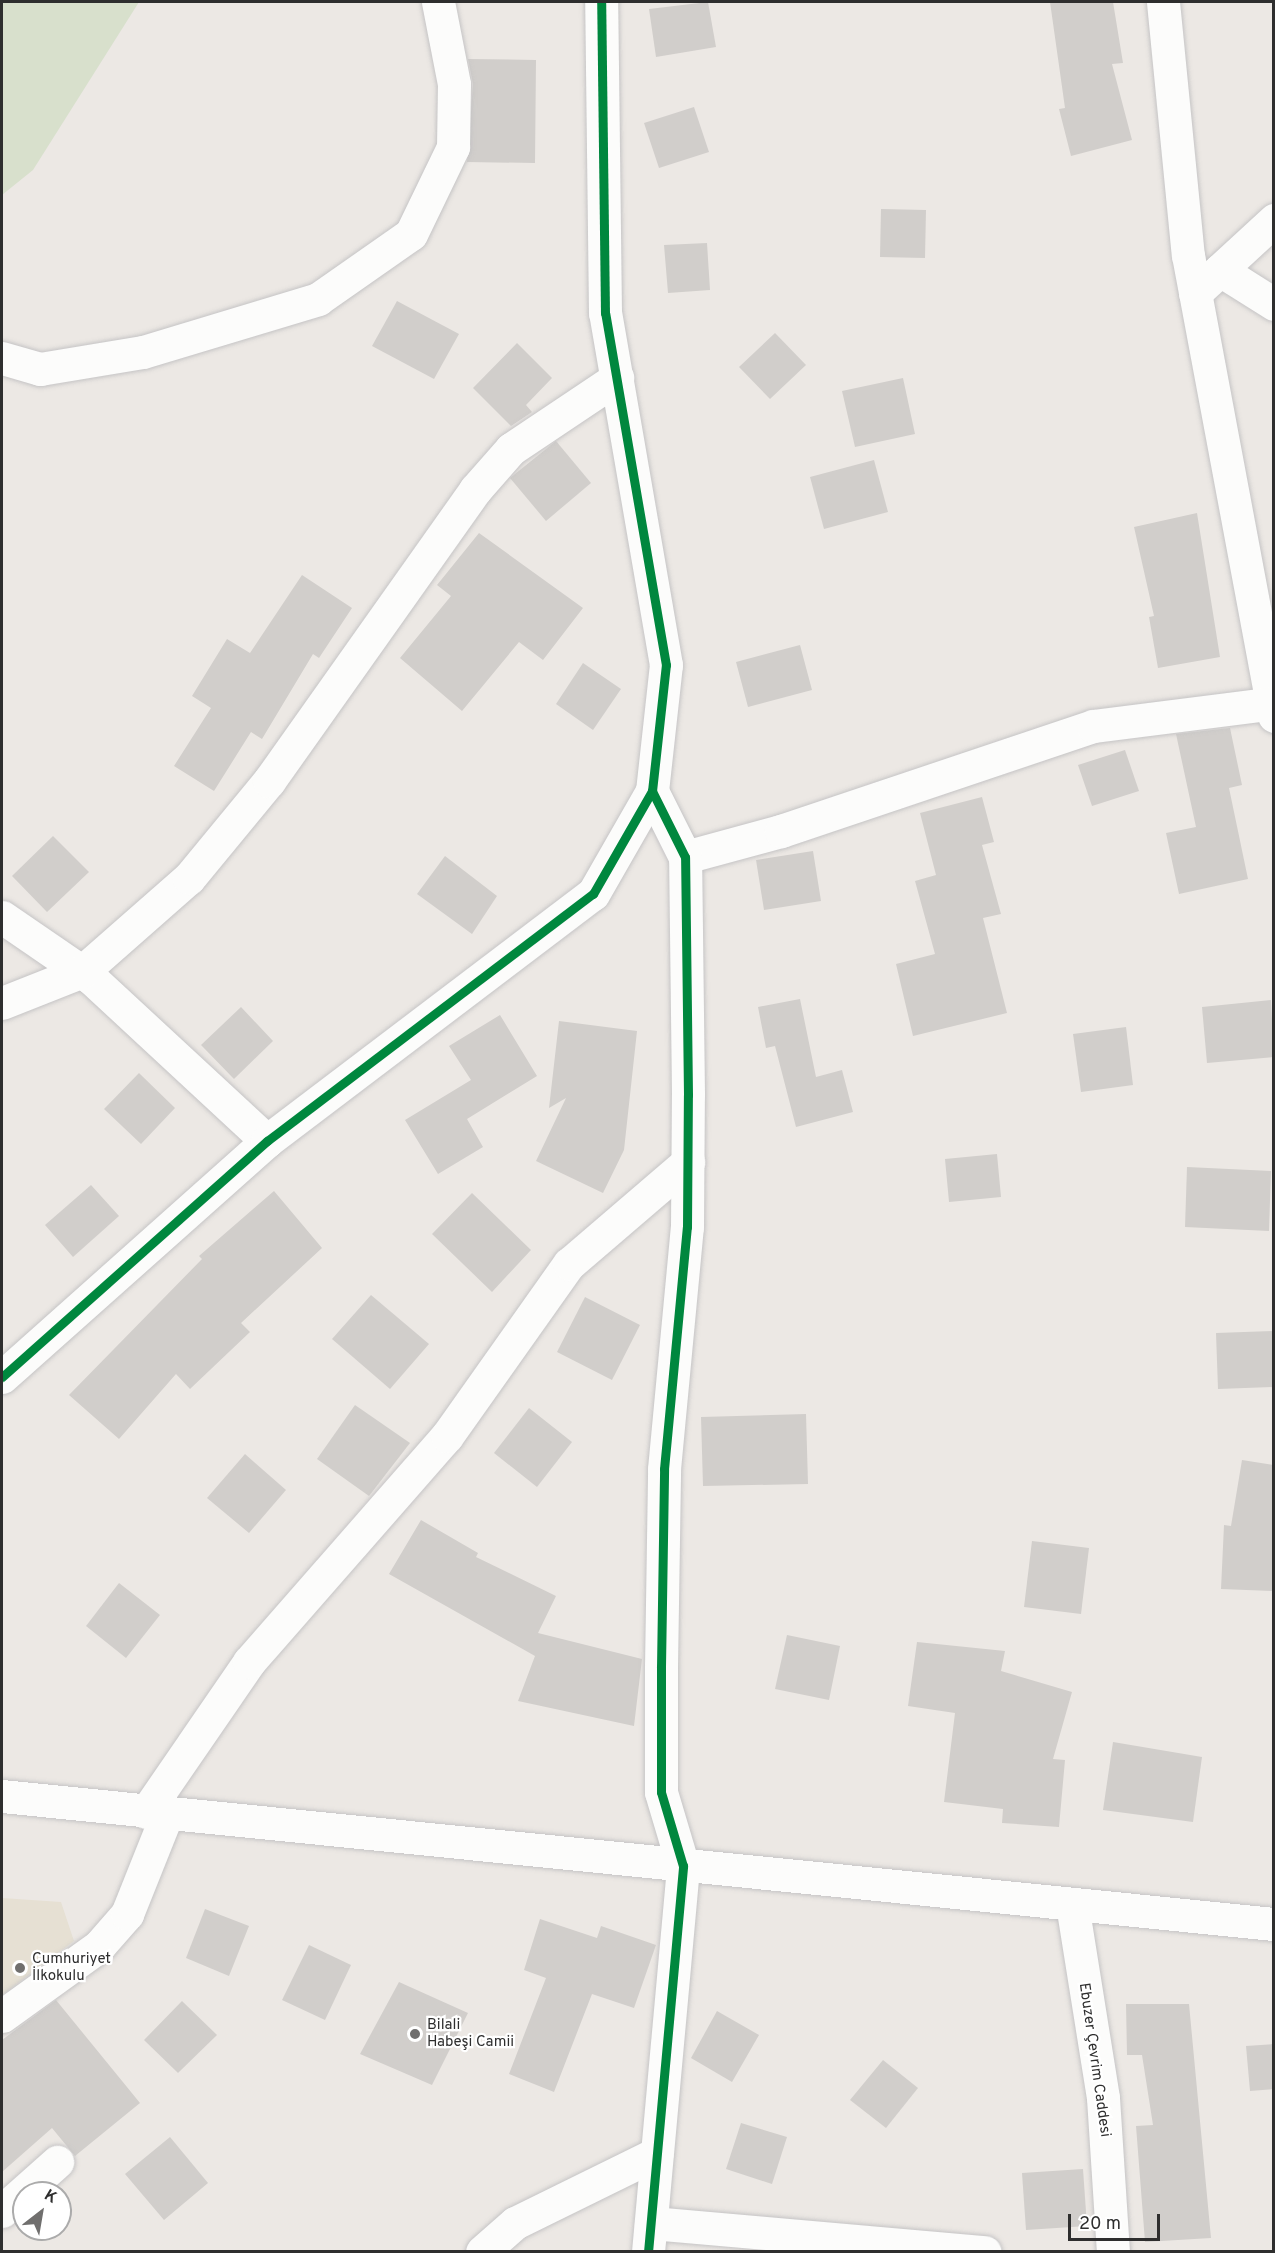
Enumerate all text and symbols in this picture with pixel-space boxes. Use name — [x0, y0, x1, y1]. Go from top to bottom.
place label: Cumhuriyet İlkokulu — [32, 1950, 111, 1985]
marker: Cumhuriyet İlkokulu — [13, 1961, 27, 1975]
street label: Ebuzer Çevrim Caddesi — [1074, 1982, 1114, 2138]
place label: Bilali Habeşi Camii — [427, 2016, 514, 2051]
marker: Bilali Habeşi Camii — [408, 2027, 422, 2041]
north arrow — [12, 2181, 72, 2241]
text: K — [40, 2186, 60, 2209]
scale bar — [1071, 2202, 1162, 2240]
text: 20 m — [1079, 2213, 1121, 2236]

